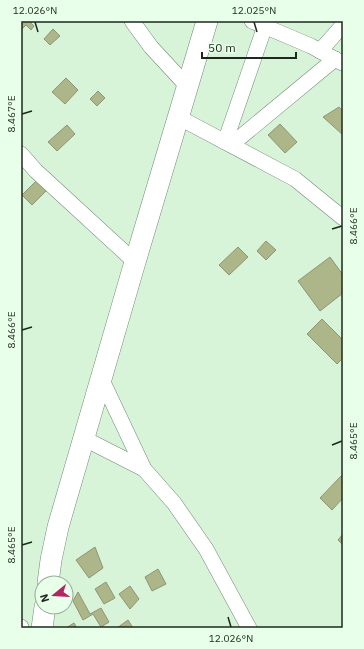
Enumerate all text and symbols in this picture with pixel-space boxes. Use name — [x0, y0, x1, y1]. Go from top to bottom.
text: 12.026°N — [13, 4, 57, 17]
text: 12.025°N — [232, 4, 276, 17]
scale bar — [202, 34, 296, 60]
text: 50 m — [208, 40, 236, 55]
text: 8.467°E — [5, 95, 18, 133]
text: 8.466°E — [347, 207, 360, 245]
text: 8.466°E — [5, 311, 18, 349]
text: 8.465°E — [347, 422, 360, 460]
text: 8.465°E — [5, 526, 18, 564]
north arrow — [34, 575, 74, 615]
text: N — [37, 592, 52, 604]
text: 12.026°N — [209, 632, 253, 645]

